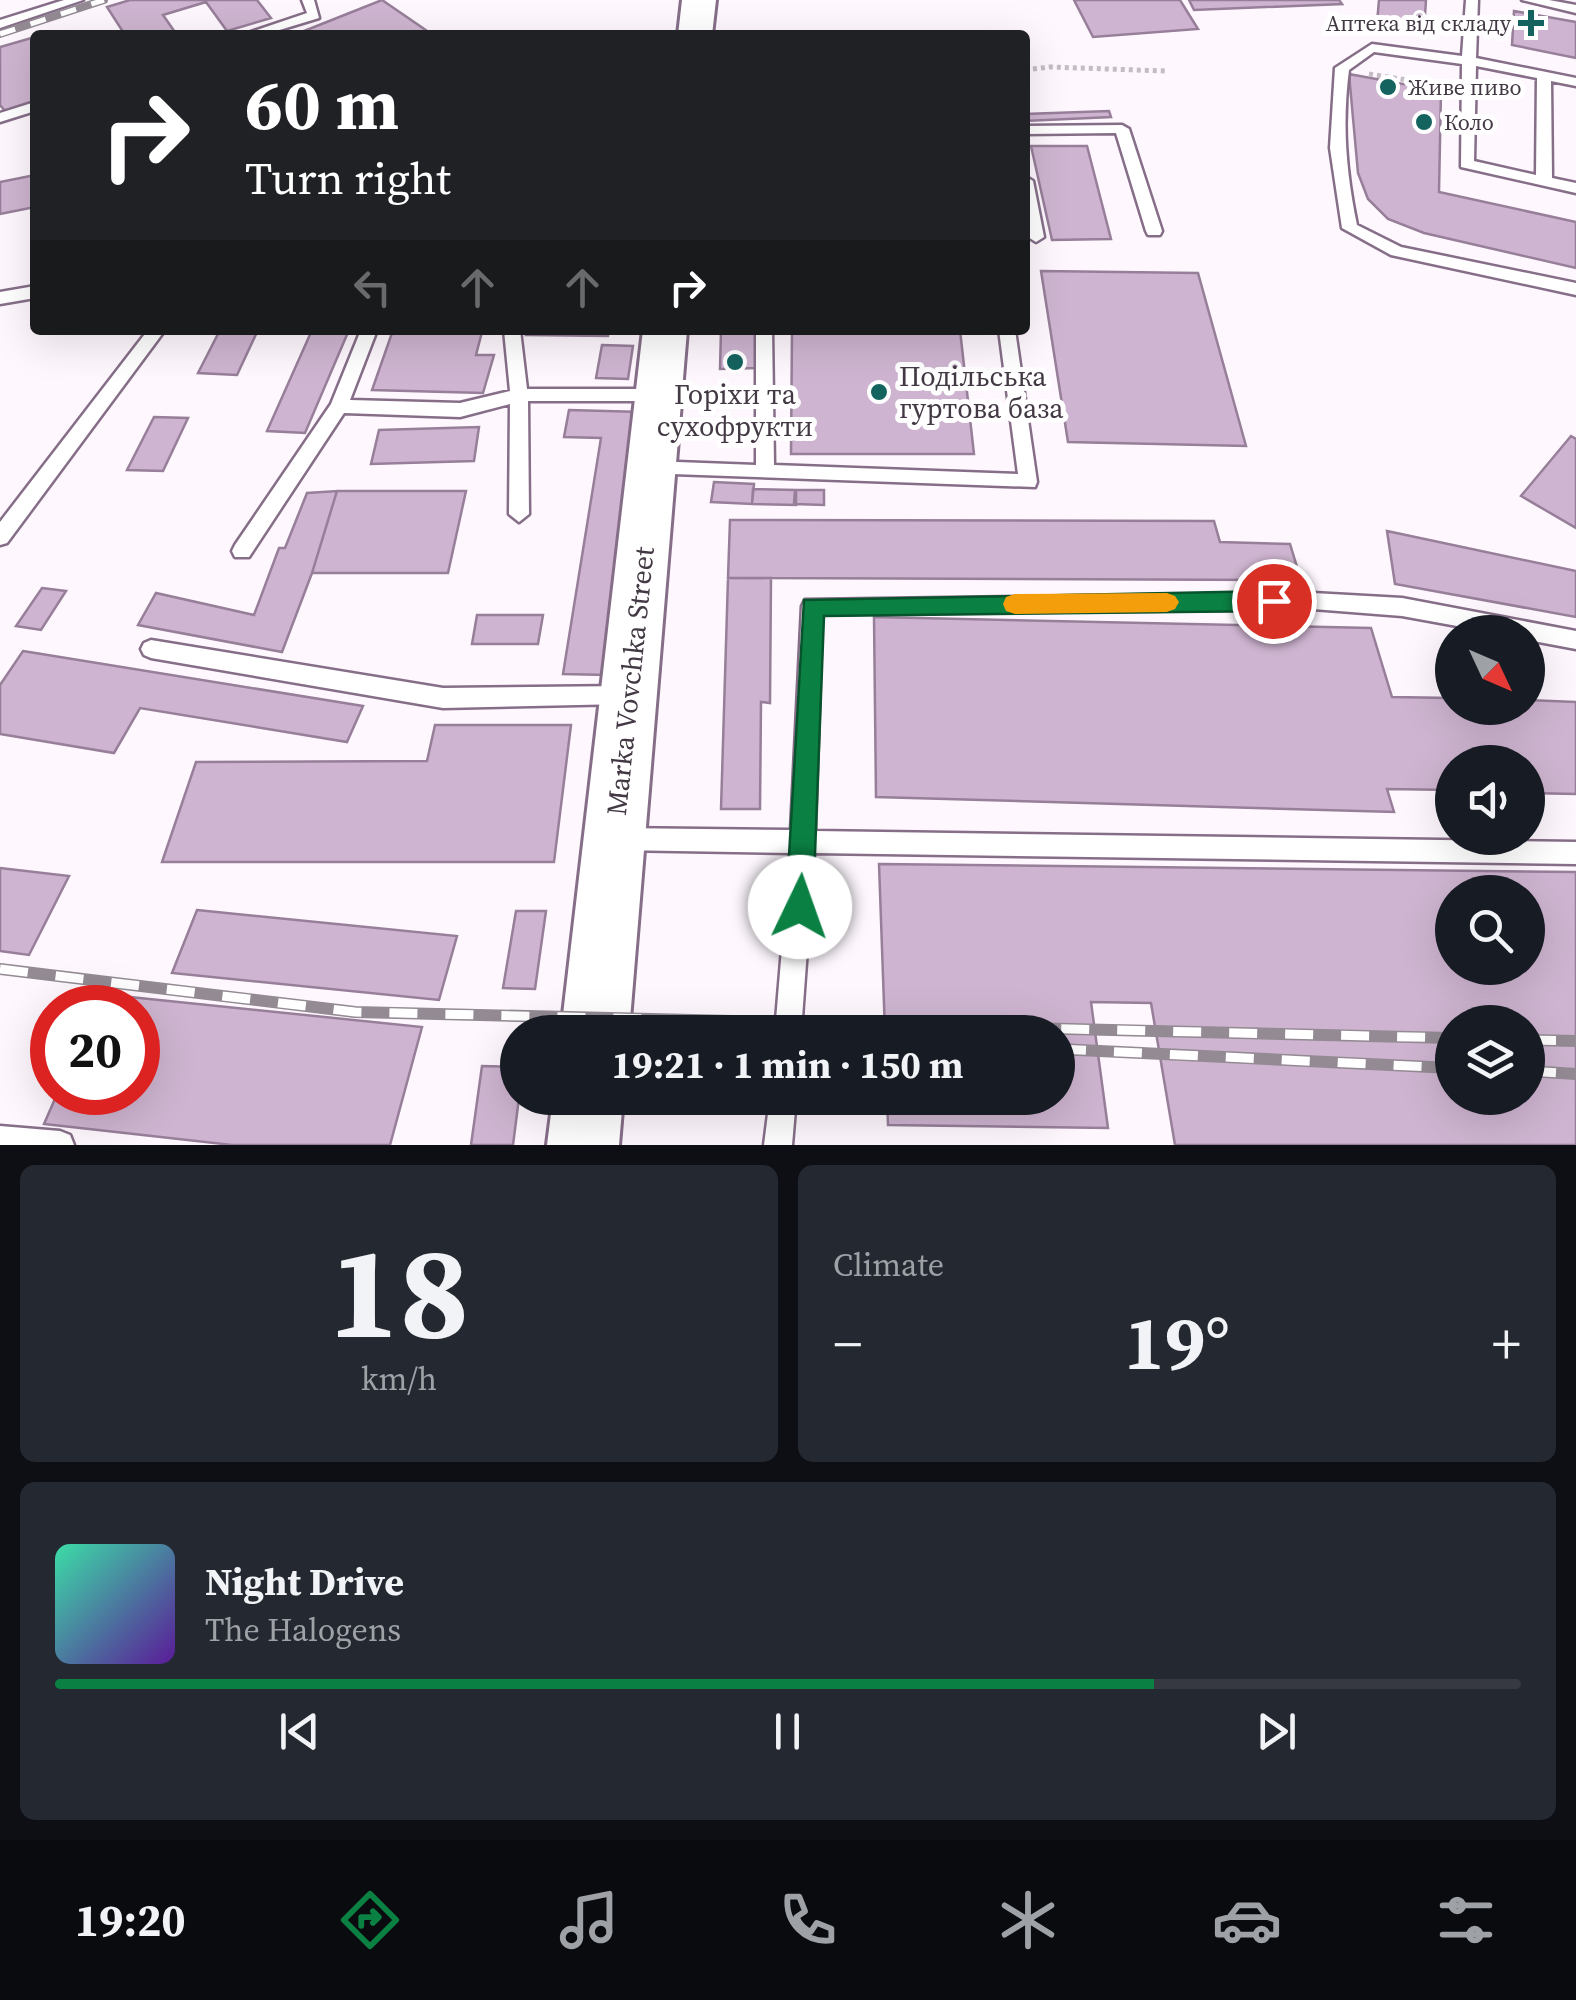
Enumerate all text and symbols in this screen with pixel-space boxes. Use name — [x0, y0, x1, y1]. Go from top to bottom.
place label: Аптека від складу — [1326, 8, 1512, 38]
marker: Аптека від складу — [1520, 12, 1542, 34]
text: 60 m — [245, 56, 399, 152]
icon: right — [80, 70, 210, 200]
place label: Живе пиво — [1408, 72, 1522, 102]
marker: Живе пиво — [1377, 76, 1399, 98]
place label: Коло — [1444, 107, 1494, 137]
marker: Коло — [1413, 111, 1435, 133]
text: Turn right — [245, 147, 451, 209]
icon: left — [345, 260, 400, 315]
icon: ahead — [450, 260, 505, 315]
icon: ahead — [555, 260, 610, 315]
icon: right — [660, 260, 715, 315]
marker: Горіхи та сухофрукти — [724, 351, 746, 373]
place label: Подільська гуртова база — [899, 357, 1064, 427]
place label: Горіхи та сухофрукти — [657, 375, 813, 445]
marker: Подільська гуртова база — [868, 381, 890, 403]
street label: Marka Vovchka Street — [597, 544, 663, 817]
pin — [1232, 559, 1317, 644]
icon: arrive — [1247, 574, 1302, 629]
north arrow — [1435, 615, 1545, 725]
map controls — [1435, 615, 1545, 1115]
button: sound — [1435, 745, 1545, 855]
position arrow — [748, 855, 852, 959]
button: search — [1435, 875, 1545, 985]
speed limit sign: 20 — [30, 985, 160, 1115]
button: layers — [1435, 1005, 1545, 1115]
text: 19:21 · 1 min · 150 m — [611, 1039, 964, 1091]
text: 18 — [329, 1202, 469, 1381]
text: Climate — [833, 1243, 944, 1287]
text: 19° — [1124, 1291, 1230, 1394]
text: − — [833, 1306, 862, 1381]
text: + — [1492, 1306, 1521, 1381]
text: km/h — [361, 1357, 437, 1401]
text: Night Drive — [205, 1556, 404, 1608]
text: The Halogens — [205, 1608, 401, 1652]
icon: previous — [272, 1704, 327, 1759]
icon: pause — [760, 1704, 815, 1759]
icon: next — [1249, 1704, 1304, 1759]
icon: directions — [335, 1885, 405, 1955]
icon: music — [554, 1885, 624, 1955]
icon: phone — [773, 1885, 843, 1955]
icon: climate — [993, 1885, 1063, 1955]
icon: car — [1212, 1885, 1282, 1955]
icon: filters — [1431, 1885, 1501, 1955]
text: 19:20 — [75, 1889, 186, 1951]

